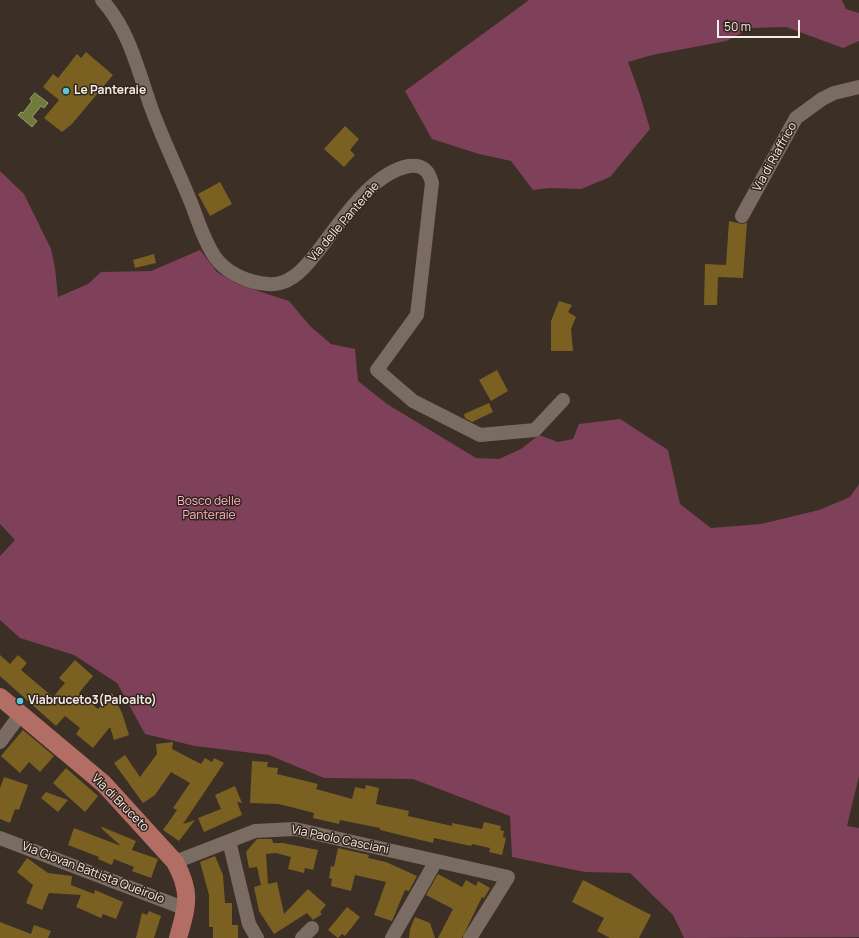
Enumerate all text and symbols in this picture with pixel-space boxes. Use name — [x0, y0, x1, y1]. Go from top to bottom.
scale bar — [719, 12, 802, 38]
text: 50 m — [724, 18, 751, 35]
place label: Le Panteraie — [74, 84, 146, 98]
marker: Le Panteraie — [61, 86, 71, 96]
street label: Via di Riaffrico — [750, 120, 800, 194]
street label: Via delle Panteraie — [305, 179, 383, 265]
park label: Bosco delle Panteraie — [177, 495, 241, 523]
place label: Viabruceto3(Paloalto) — [28, 694, 157, 708]
marker: Viabruceto3(Paloalto) — [15, 696, 25, 706]
street label: Via di Bruceto — [88, 771, 152, 835]
street label: Via Paolo Casciani — [290, 823, 390, 857]
street label: Via Giovan Battista Queirolo — [20, 839, 166, 907]

